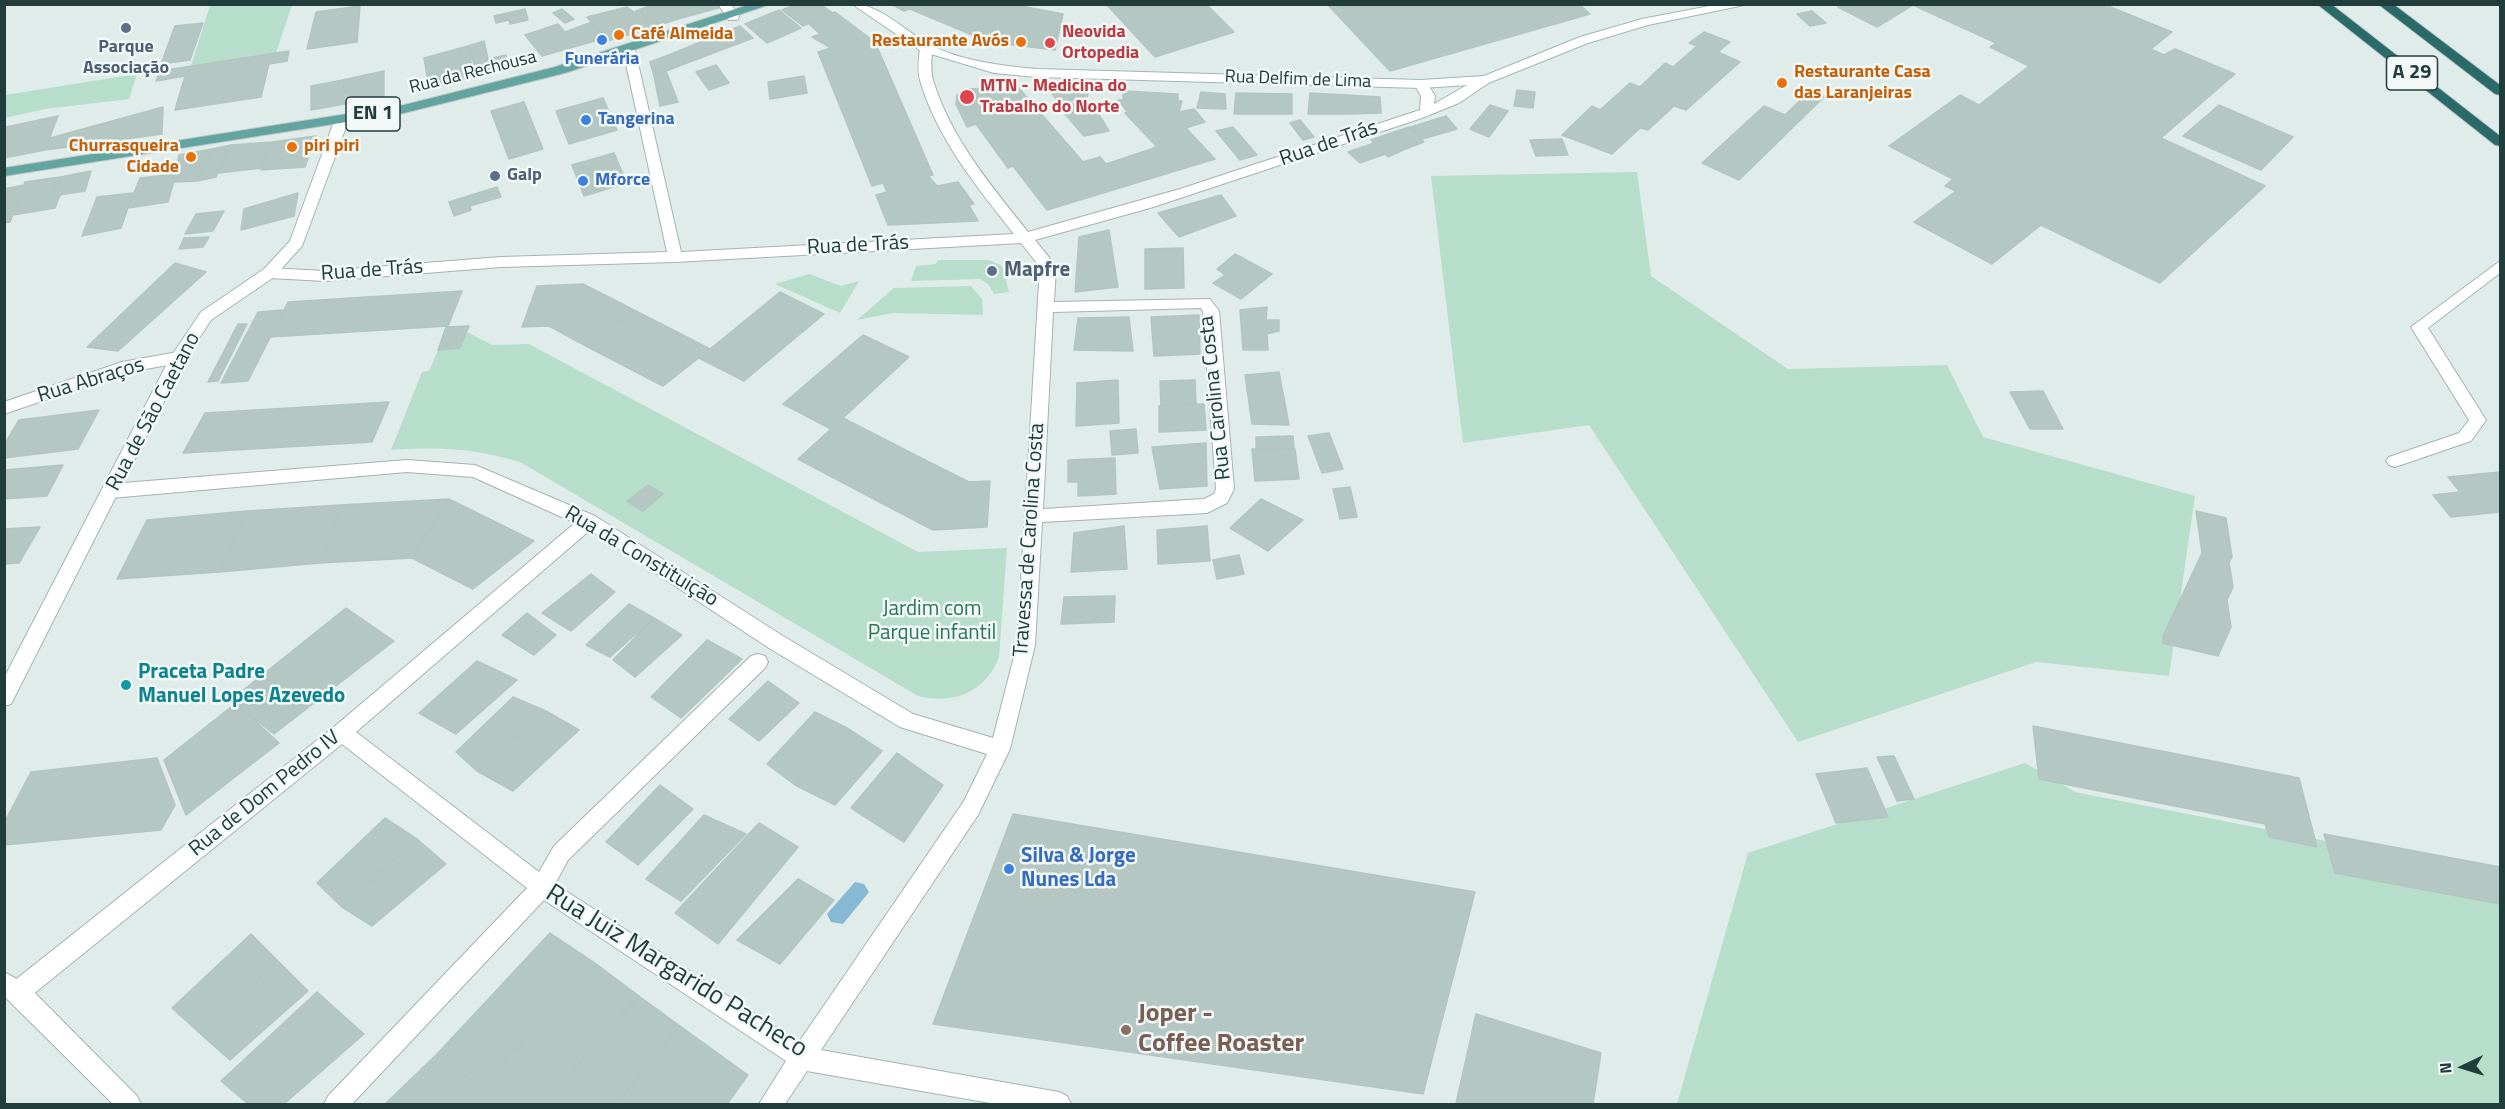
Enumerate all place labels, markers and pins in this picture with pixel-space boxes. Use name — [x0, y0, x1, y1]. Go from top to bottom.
marker: Parque Associação — [119, 21, 133, 35]
place label: Neovida Ortopedia — [1062, 22, 1139, 64]
place label: Café Almeida — [631, 24, 733, 46]
marker: Café Almeida — [612, 28, 626, 42]
place label: Restaurante Avós — [872, 31, 1009, 53]
marker: Funerária — [595, 33, 609, 47]
marker: Restaurante Avós — [1014, 35, 1028, 49]
marker: Neovida Ortopedia — [1043, 36, 1057, 50]
place label: Parque Associação — [83, 37, 169, 80]
place label: Funerária — [565, 49, 639, 71]
place label: Restaurante Casa das Laranjeiras — [1794, 62, 1931, 104]
place label: MTN - Medicina do Trabalho do Norte — [980, 76, 1127, 118]
marker: Restaurante Casa das Laranjeiras — [1775, 76, 1789, 90]
marker: MTN - Medicina do Trabalho do Norte — [958, 88, 976, 106]
place label: Tangerina — [598, 109, 675, 131]
marker: Tangerina — [579, 113, 593, 127]
place label: Churrasqueira Cidade — [69, 136, 179, 178]
place label: piri piri — [304, 136, 360, 158]
marker: piri piri — [285, 140, 299, 154]
marker: Churrasqueira Cidade — [184, 150, 198, 164]
place label: Galp — [507, 165, 542, 187]
marker: Galp — [488, 169, 502, 183]
place label: Mforce — [595, 170, 650, 192]
marker: Mforce — [576, 174, 590, 188]
place label: Mapfre — [1004, 258, 1070, 284]
marker: Mapfre — [985, 264, 999, 278]
place label: Praceta Padre Manuel Lopes Azevedo — [138, 660, 345, 710]
marker: Praceta Padre Manuel Lopes Azevedo — [119, 678, 133, 692]
place label: Silva & Jorge Nunes Lda — [1021, 844, 1136, 894]
marker: Silva & Jorge Nunes Lda — [1002, 862, 1016, 876]
place label: Joper - Coffee Roaster — [1138, 999, 1304, 1060]
marker: Joper - Coffee Roaster — [1119, 1023, 1133, 1037]

